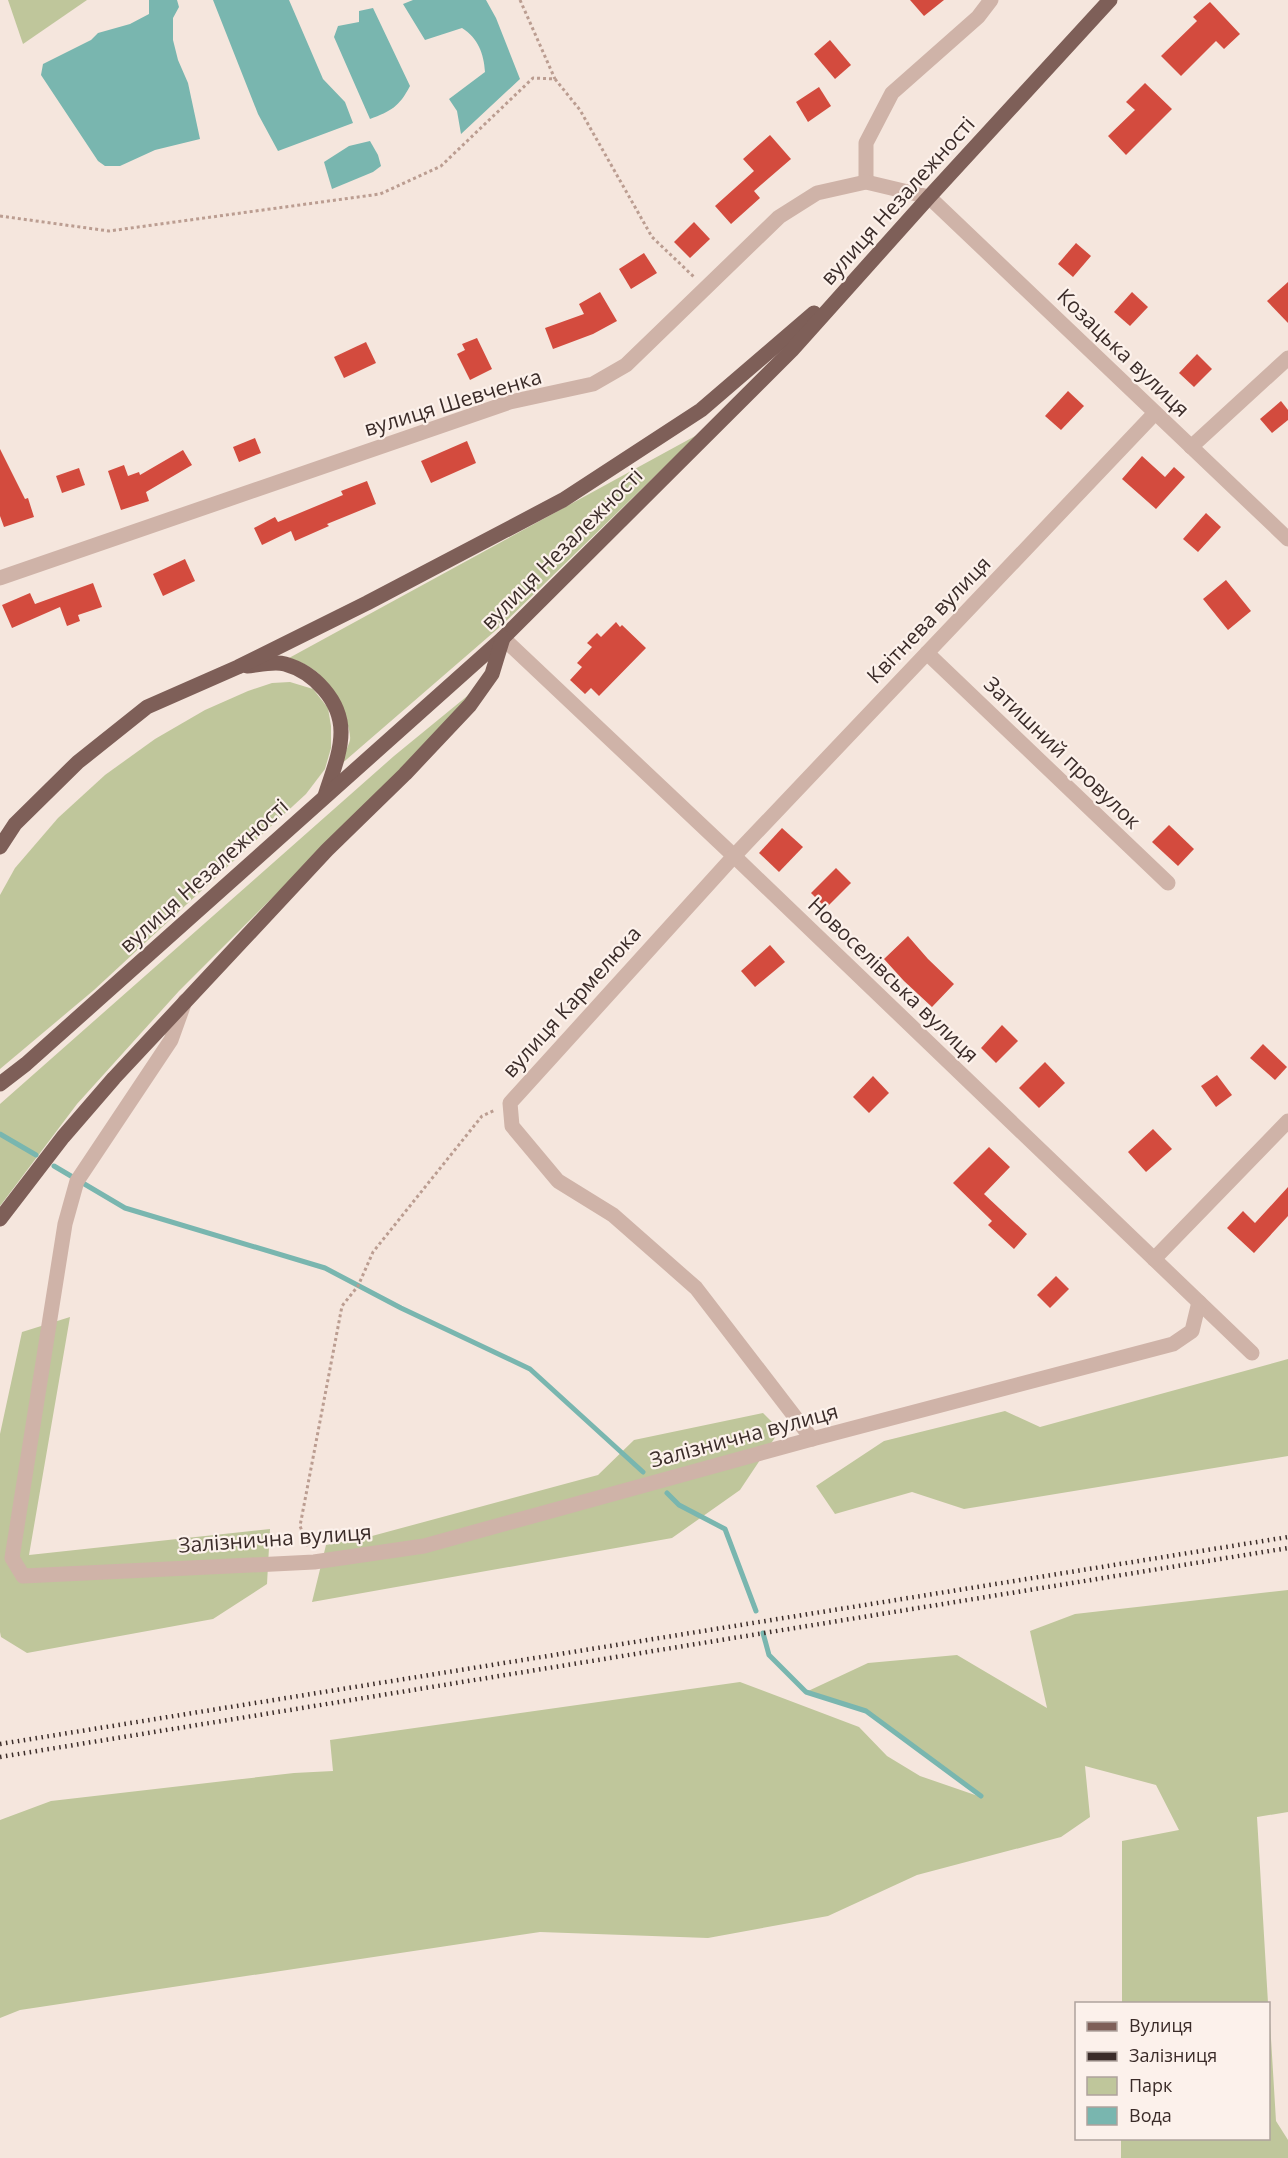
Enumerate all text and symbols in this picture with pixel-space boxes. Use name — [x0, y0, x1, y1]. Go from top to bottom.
street label: вулиця Незалежності — [814, 110, 980, 291]
street label: Козацька вулиця — [1052, 282, 1196, 423]
street label: вулиця Шевченка — [361, 362, 545, 442]
street label: вулиця Незалежності — [474, 461, 648, 635]
street label: Квітнева вулиця — [860, 549, 996, 689]
street label: Затишний провулок — [978, 670, 1147, 835]
street label: вулиця Незалежності — [113, 792, 294, 958]
street label: Новоселівська вулиця — [802, 890, 985, 1068]
street label: вулиця Кармелюка — [496, 920, 647, 1083]
street label: Залізнична вулиця — [646, 1396, 841, 1474]
street label: Залізнична вулиця — [177, 1517, 373, 1559]
legend — [1075, 2002, 1270, 2140]
text: Вулиця — [1129, 2013, 1193, 2037]
text: Залізниця — [1129, 2043, 1217, 2067]
text: Парк — [1129, 2073, 1173, 2097]
text: Вода — [1129, 2103, 1172, 2127]

